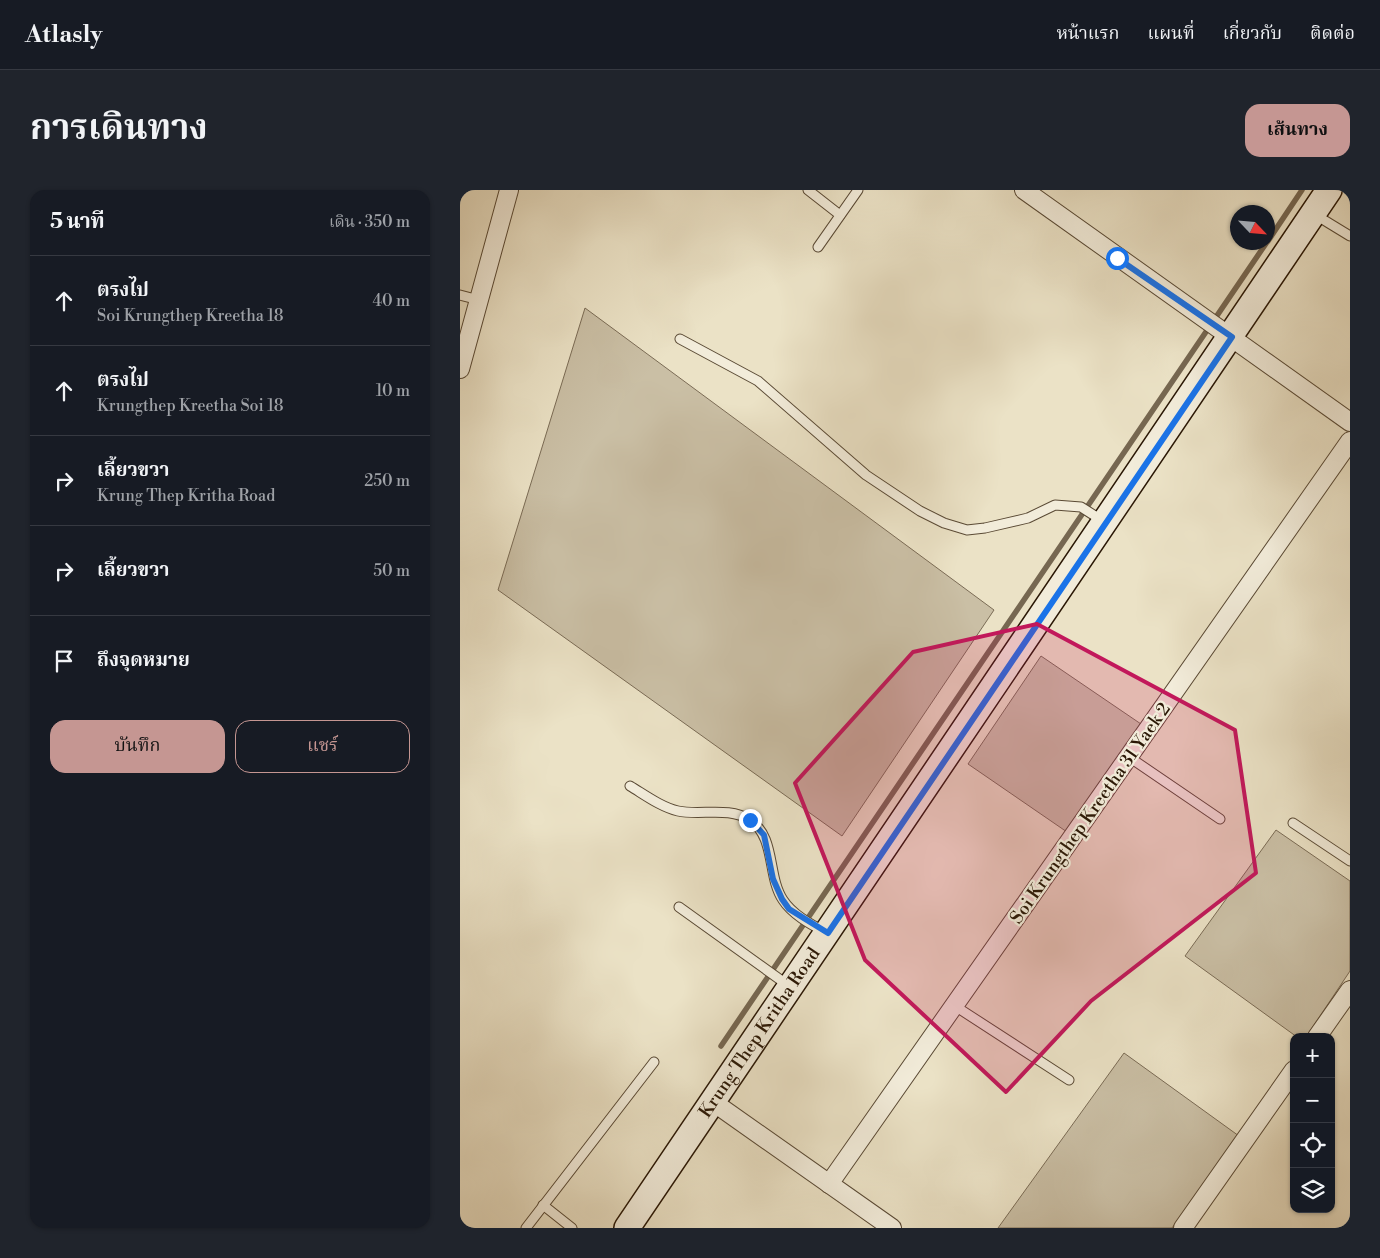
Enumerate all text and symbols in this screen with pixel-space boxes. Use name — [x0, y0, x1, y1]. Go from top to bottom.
text: Atlasly — [25, 20, 102, 50]
text: หน้าแรก — [1056, 22, 1119, 45]
text: แผนที่ — [1147, 22, 1195, 45]
text: เกี่ยวกับ — [1223, 22, 1282, 45]
text: ติดต่อ — [1310, 22, 1355, 45]
button: เส้นทาง — [1245, 104, 1350, 157]
text: การเดินทาง — [30, 107, 208, 150]
north arrow — [1230, 205, 1275, 250]
text: 5 นาที — [50, 209, 105, 235]
text: เดิน · 350 m — [329, 212, 410, 232]
route start — [1106, 247, 1129, 270]
text: ตรงไป — [97, 278, 149, 302]
icon: ahead — [50, 287, 78, 315]
text: 40 m — [373, 291, 410, 311]
text: Soi Krungthep Kreetha 18 — [97, 306, 284, 326]
text: ตรงไป — [97, 368, 149, 392]
icon: ahead — [50, 377, 78, 405]
text: 10 m — [376, 381, 410, 401]
text: Krungthep Kreetha Soi 18 — [97, 396, 284, 416]
text: เลี้ยวขวา — [97, 458, 169, 482]
icon: right — [50, 467, 78, 495]
text: 250 m — [364, 471, 410, 491]
text: Krung Thep Kritha Road — [97, 486, 275, 506]
icon: right — [50, 557, 78, 585]
text: เลี้ยวขวา — [97, 558, 169, 582]
text: 50 m — [373, 561, 410, 581]
icon: arrive — [50, 647, 78, 675]
text: ถึงจุดหมาย — [97, 648, 190, 672]
street label: Soi Krungthep Kreetha 31 Yaek 2 — [1005, 698, 1176, 928]
button: บันทึก — [50, 720, 225, 773]
button: แชร์ — [235, 720, 410, 773]
route end — [739, 809, 762, 832]
street label: Krung Thep Kritha Road — [694, 943, 826, 1122]
map controls — [1290, 1033, 1335, 1213]
button: + — [1290, 1033, 1335, 1078]
button: − — [1290, 1078, 1335, 1123]
button: locate — [1290, 1123, 1335, 1168]
button: layers — [1290, 1168, 1335, 1213]

